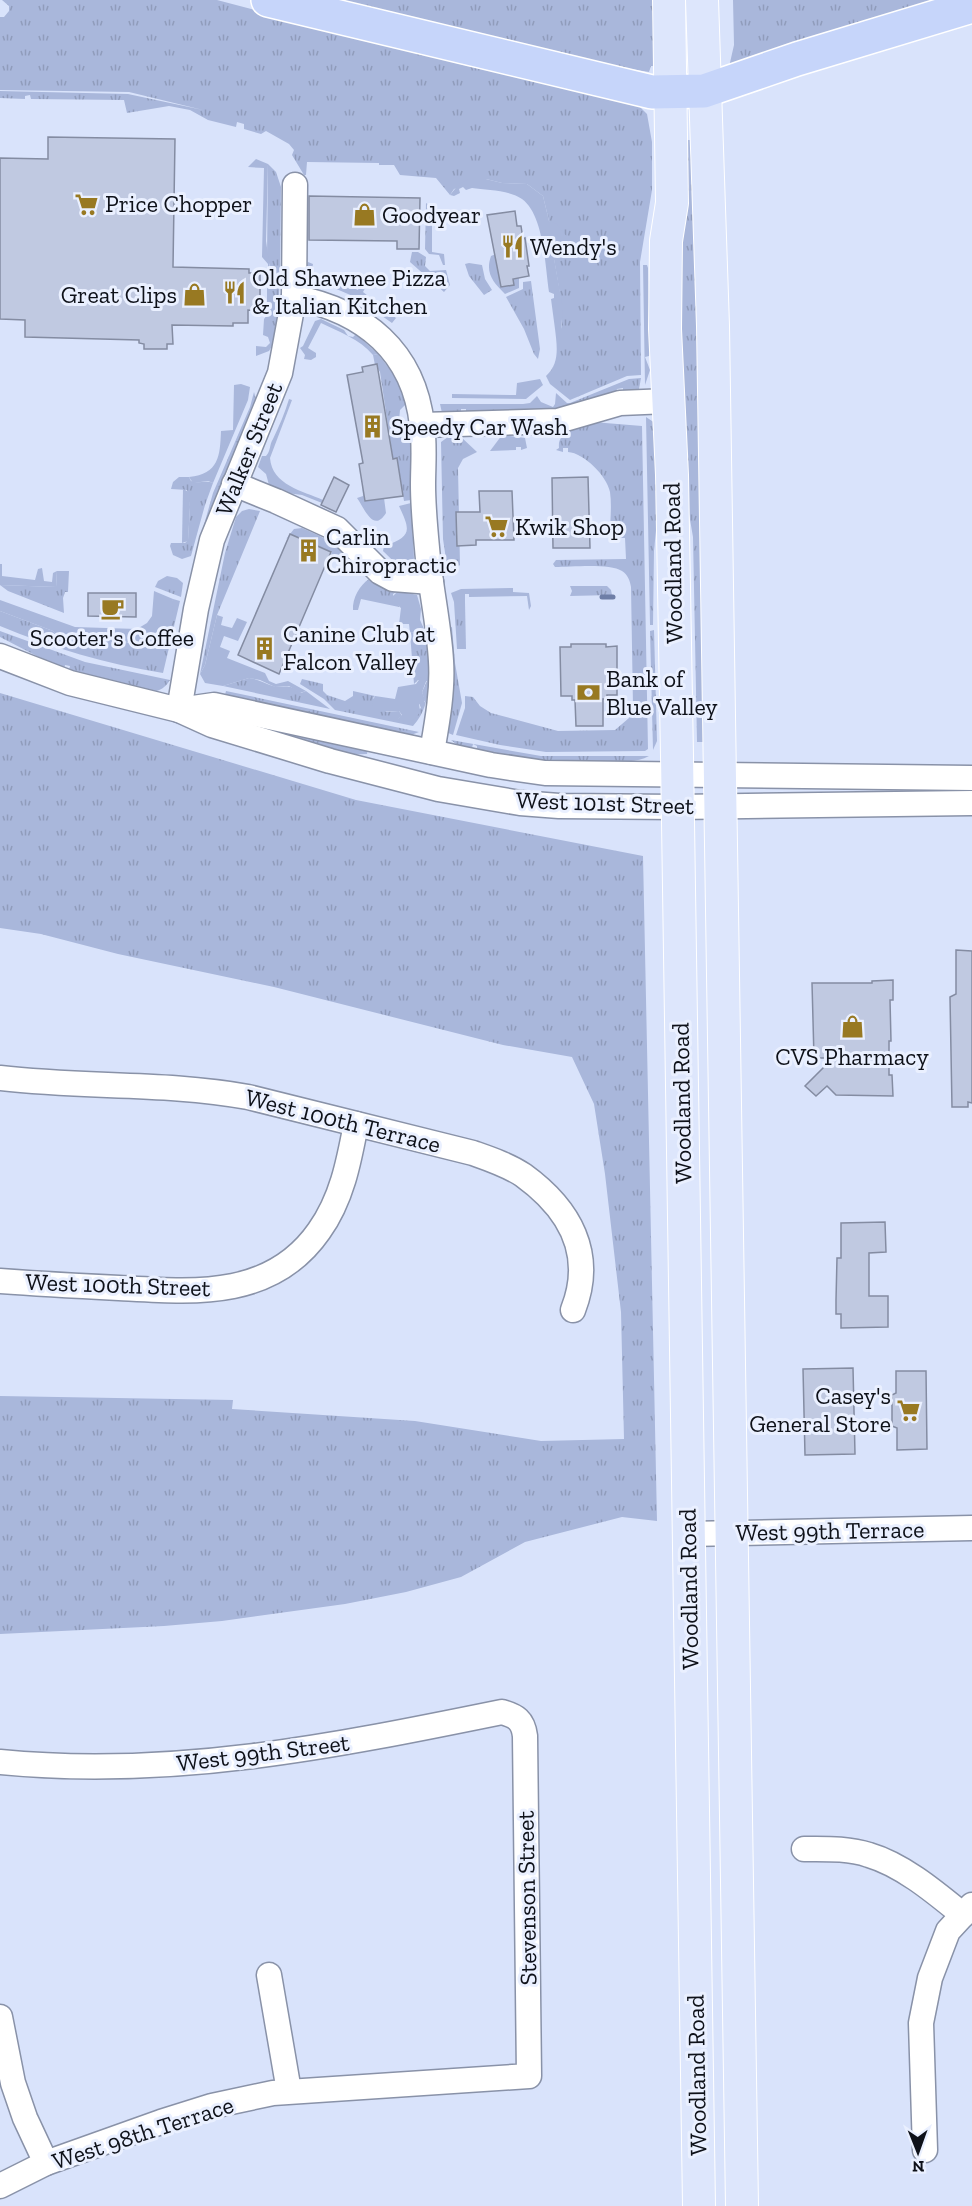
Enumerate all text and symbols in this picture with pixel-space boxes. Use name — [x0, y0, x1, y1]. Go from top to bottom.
place label: Price Chopper — [105, 189, 252, 218]
supermarket icon: Price Chopper — [74, 191, 100, 217]
place label: Goodyear — [382, 200, 481, 229]
shop icon: Goodyear — [351, 202, 377, 228]
place label: Wendy's — [530, 232, 617, 261]
restaurant icon: Wendy's — [499, 234, 525, 260]
place label: Old Shawnee Pizza & Italian Kitchen — [252, 263, 446, 320]
restaurant icon: Old Shawnee Pizza & Italian Kitchen — [221, 279, 247, 305]
place label: Great Clips — [61, 280, 177, 309]
shop icon: Great Clips — [182, 282, 208, 308]
street label: Walker Street — [209, 378, 288, 520]
place label: Speedy Car Wash — [391, 412, 569, 441]
building icon: Speedy Car Wash — [360, 414, 386, 440]
street label: Woodland Road — [657, 482, 688, 644]
place label: Kwik Shop — [515, 512, 624, 541]
supermarket icon: Kwik Shop — [484, 514, 510, 540]
place label: Carlin Chiropractic — [326, 522, 457, 579]
building icon: Carlin Chiropractic — [295, 538, 321, 564]
cafe icon: Scooter's Coffee — [99, 595, 125, 621]
place label: Canine Club at Falcon Valley — [283, 619, 435, 676]
place label: Scooter's Coffee — [30, 623, 194, 652]
building icon: Canine Club at Falcon Valley — [252, 635, 278, 661]
place label: Bank of Blue Valley — [606, 664, 718, 721]
bank icon: Bank of Blue Valley — [575, 680, 601, 706]
street label: West 101st Street — [516, 785, 694, 820]
shop icon: CVS Pharmacy — [839, 1014, 865, 1040]
street label: Woodland Road — [666, 1022, 697, 1184]
place label: CVS Pharmacy — [775, 1042, 929, 1071]
street label: West 100th Terrace — [242, 1082, 444, 1159]
street label: West 100th Street — [25, 1267, 211, 1302]
place label: Casey's General Store — [749, 1381, 891, 1438]
supermarket icon: Casey's General Store — [896, 1397, 922, 1423]
street label: Woodland Road — [673, 1508, 704, 1670]
street label: West 99th Terrace — [735, 1514, 925, 1547]
street label: West 99th Street — [175, 1728, 351, 1777]
street label: Stevenson Street — [510, 1810, 543, 1986]
street label: Woodland Road — [681, 1994, 712, 2156]
street label: West 98th Terrace — [48, 2090, 237, 2176]
north arrow — [888, 2122, 948, 2182]
text: N — [912, 2157, 925, 2176]

